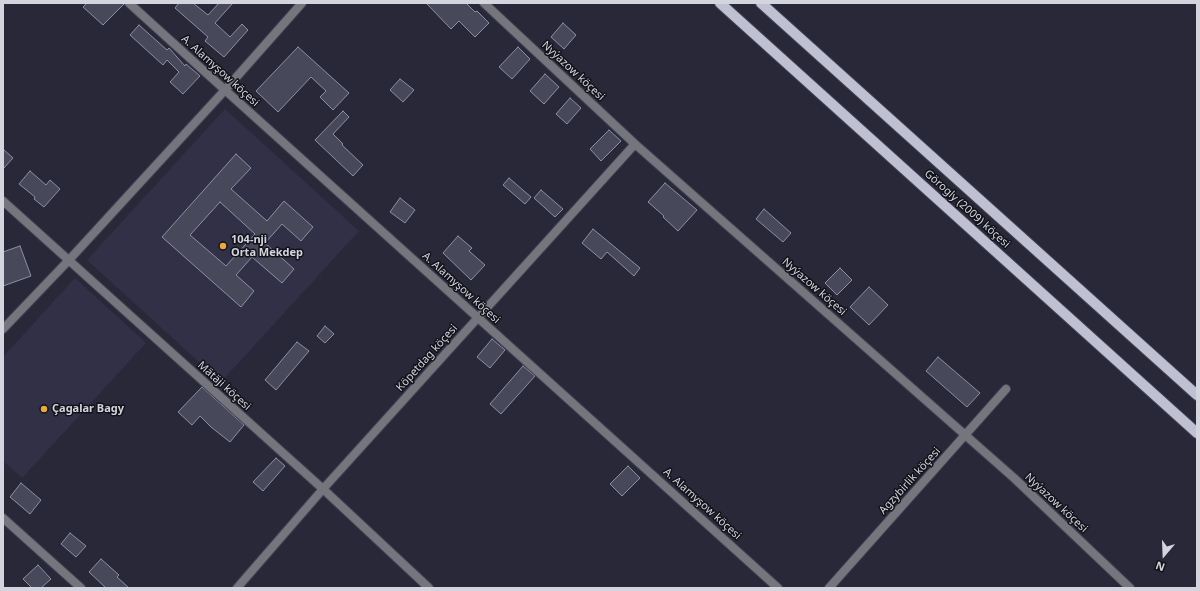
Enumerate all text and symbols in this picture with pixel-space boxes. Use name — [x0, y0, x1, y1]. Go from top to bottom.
street label: A. Alamyşow köçesi — [178, 33, 262, 109]
street label: Nyýazow köçesi — [539, 39, 607, 103]
street label: Görogly (2009) köçesi — [922, 167, 1012, 251]
place label: 104-nji Orta Mekdep — [231, 233, 303, 259]
marker: 104-nji Orta Mekdep — [218, 241, 228, 251]
street label: A. Alamyşow köçesi — [419, 250, 503, 326]
street label: Nyýazow köçesi — [779, 255, 849, 319]
street label: Köpetdag köçesi — [394, 322, 460, 394]
street label: Mätäji köçesi — [195, 359, 253, 413]
place label: Çagalar Bagy — [52, 402, 124, 416]
marker: Çagalar Bagy — [39, 404, 49, 414]
street label: Agzybirlik köçesi — [877, 445, 943, 517]
street label: A. Alamyşow köçesi — [660, 466, 744, 542]
street label: Nyýazow köçesi — [1022, 471, 1090, 535]
north arrow — [1144, 535, 1184, 575]
text: N — [1153, 558, 1167, 575]

